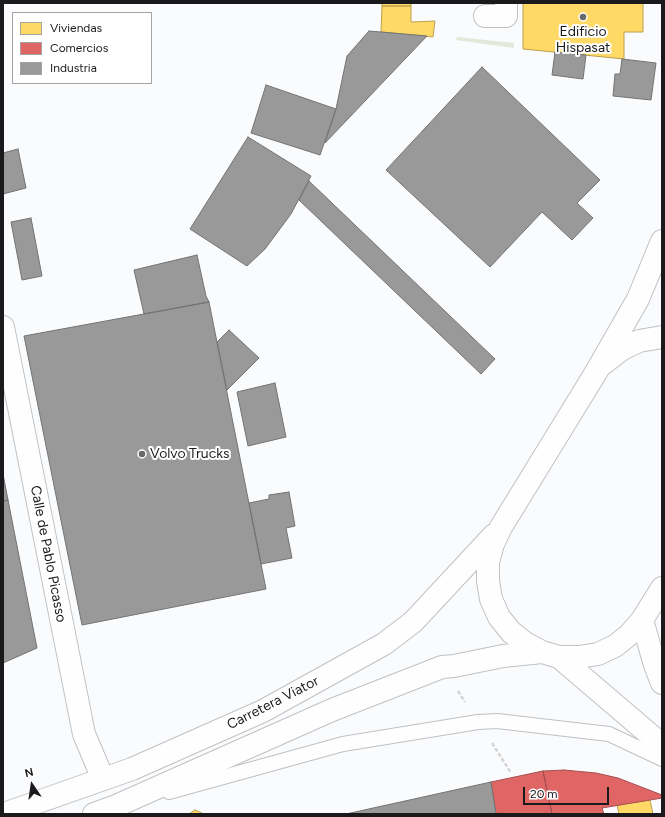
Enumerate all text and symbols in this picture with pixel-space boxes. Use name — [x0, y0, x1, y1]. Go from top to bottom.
legend — [12, 12, 152, 84]
marker: Edificio Hispasat — [578, 12, 588, 22]
text: Viviendas — [50, 21, 102, 35]
place label: Edificio Hispasat — [556, 24, 610, 56]
text: Comercios — [50, 41, 108, 55]
text: Industria — [50, 61, 97, 75]
place label: Volvo Trucks — [150, 446, 230, 462]
marker: Volvo Trucks — [137, 449, 147, 459]
street label: Calle de Pablo Picasso — [26, 484, 70, 624]
street label: Carretera Viator — [224, 673, 322, 733]
north arrow — [12, 765, 52, 805]
text: N — [24, 766, 35, 780]
scale bar — [525, 779, 611, 805]
text: 20 m — [530, 787, 558, 801]

